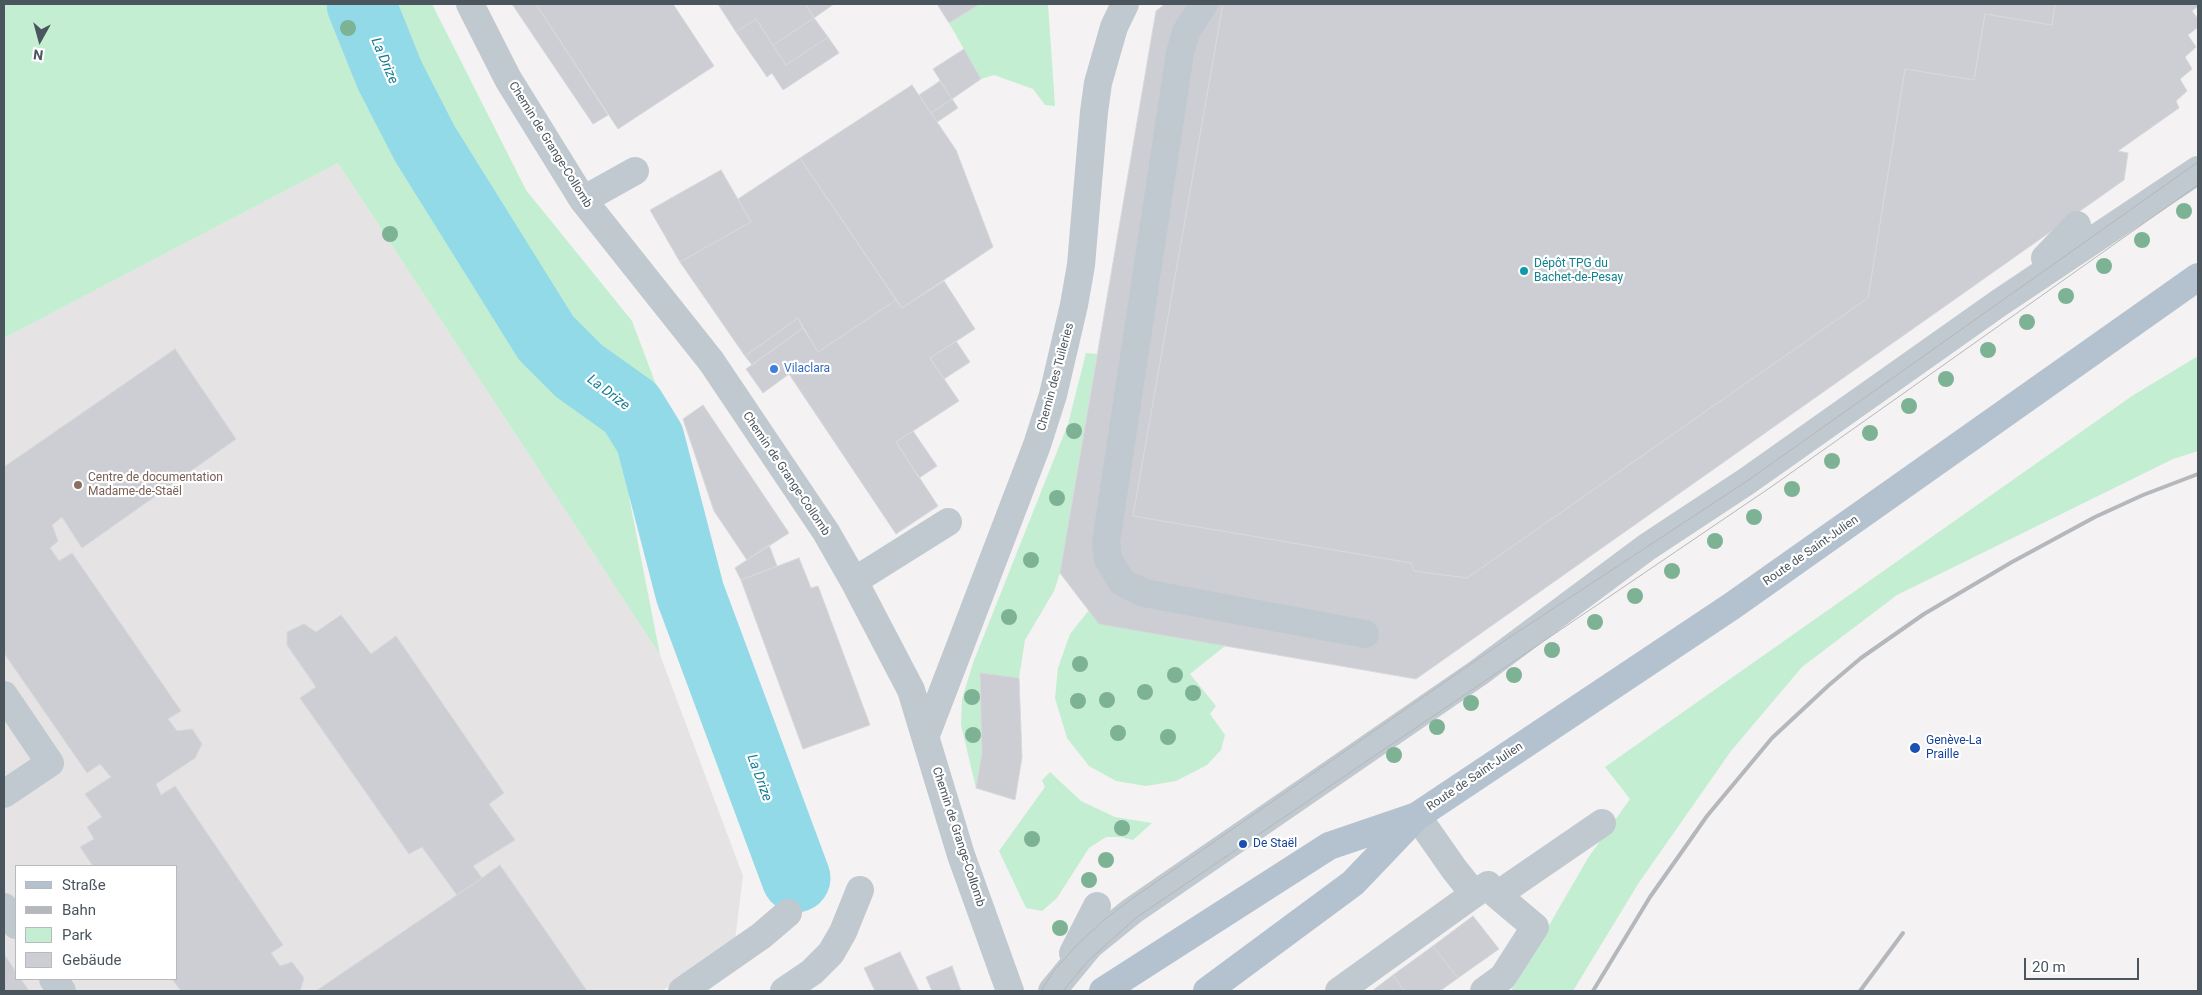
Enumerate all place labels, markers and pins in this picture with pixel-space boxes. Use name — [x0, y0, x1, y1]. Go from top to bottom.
place label: Dépôt TPG du Bachet-de-Pesay — [1534, 257, 1623, 285]
marker: Dépôt TPG du Bachet-de-Pesay — [1518, 265, 1530, 277]
place label: Vilaclara — [784, 362, 830, 376]
marker: Vilaclara — [768, 363, 780, 375]
place label: Centre de documentation Madame-de-Staël — [88, 471, 223, 499]
marker: Centre de documentation Madame-de-Staël — [72, 479, 84, 491]
place label: Genève-La Praille — [1926, 734, 1982, 762]
marker: Genève-La Praille — [1908, 741, 1922, 755]
place label: De Staël — [1253, 837, 1297, 851]
marker: De Staël — [1237, 838, 1249, 850]

